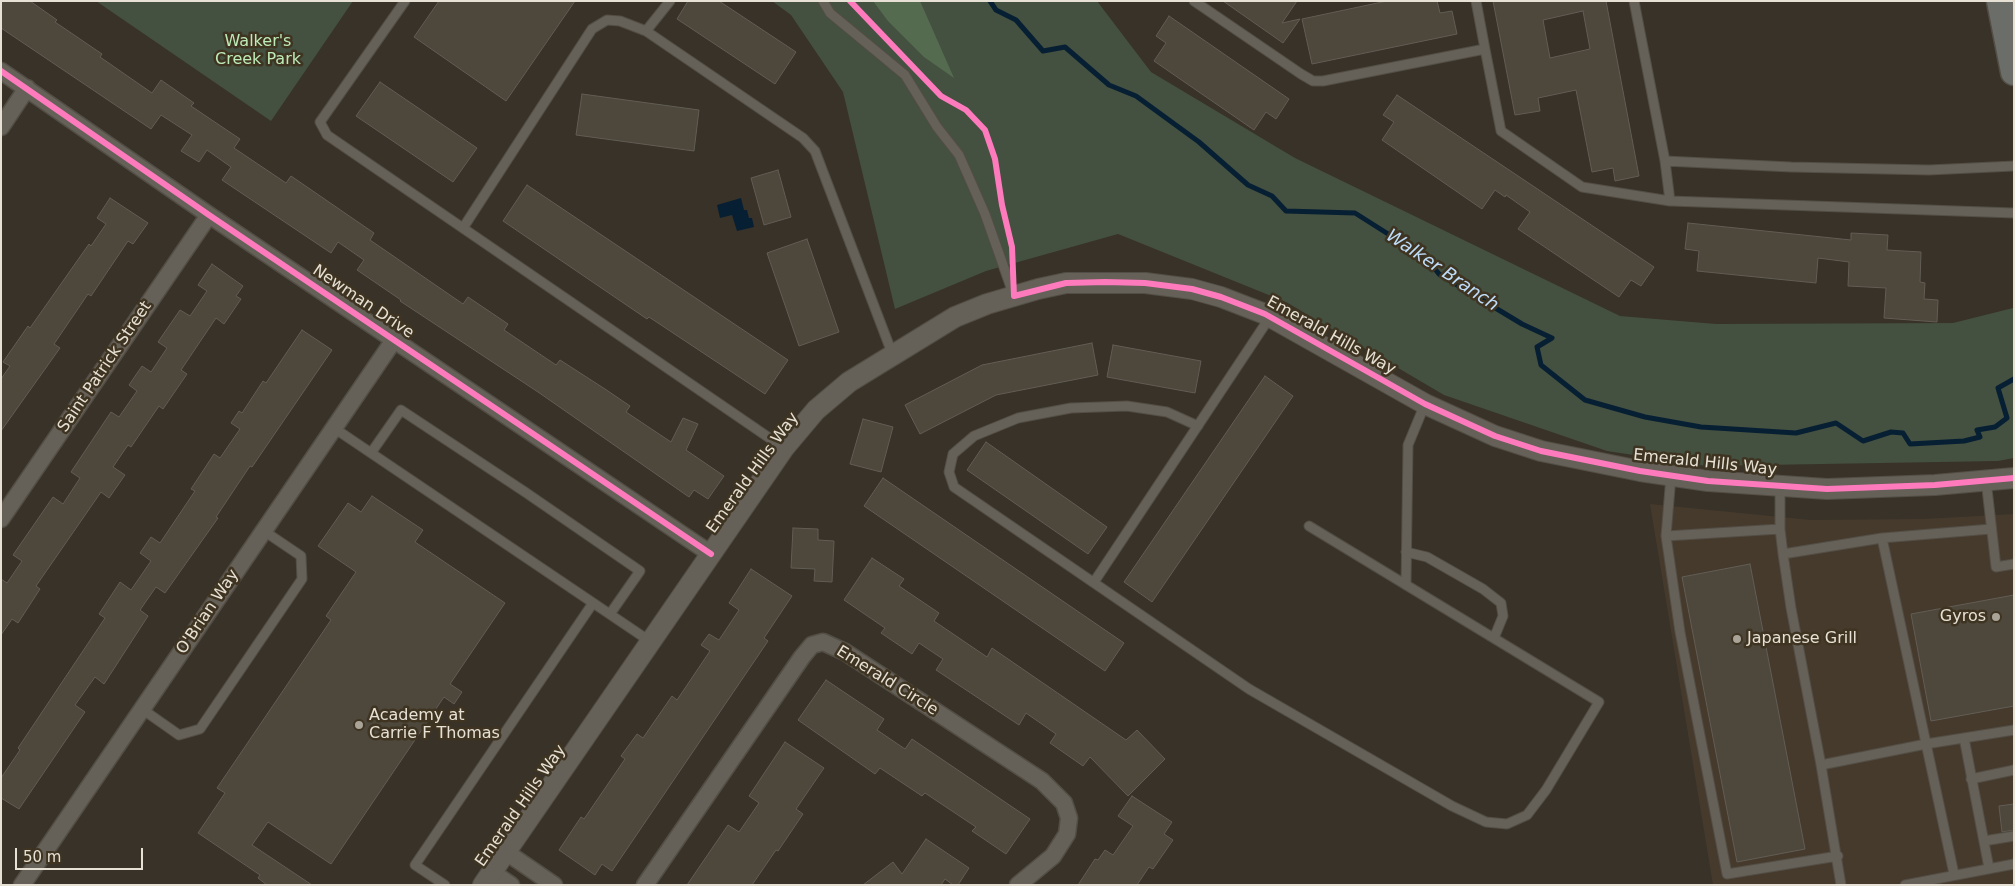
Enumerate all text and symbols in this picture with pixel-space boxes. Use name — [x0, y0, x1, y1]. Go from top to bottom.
park label: Walker's Creek Park — [215, 32, 301, 70]
water label: Walker Branch — [1382, 225, 1502, 317]
street label: Newman Drive — [309, 261, 417, 343]
street label: Emerald Hills Way — [1263, 293, 1399, 379]
street label: Saint Patrick Street — [54, 298, 156, 436]
street label: Emerald Hills Way — [703, 409, 803, 537]
street label: Emerald Hills Way — [1632, 446, 1778, 480]
street label: O'Brian Way — [173, 566, 243, 658]
place label: Gyros — [1940, 607, 1986, 627]
marker: Gyros — [1990, 611, 2002, 623]
place label: Japanese Grill — [1747, 629, 1857, 649]
marker: Japanese Grill — [1731, 633, 1743, 645]
street label: Emerald Circle — [832, 642, 942, 720]
place label: Academy at Carrie F Thomas — [369, 706, 500, 744]
marker: Academy at Carrie F Thomas — [353, 719, 365, 731]
street label: Emerald Hills Way — [472, 741, 570, 871]
scale bar — [18, 838, 145, 870]
text: 50 m — [23, 848, 61, 866]

